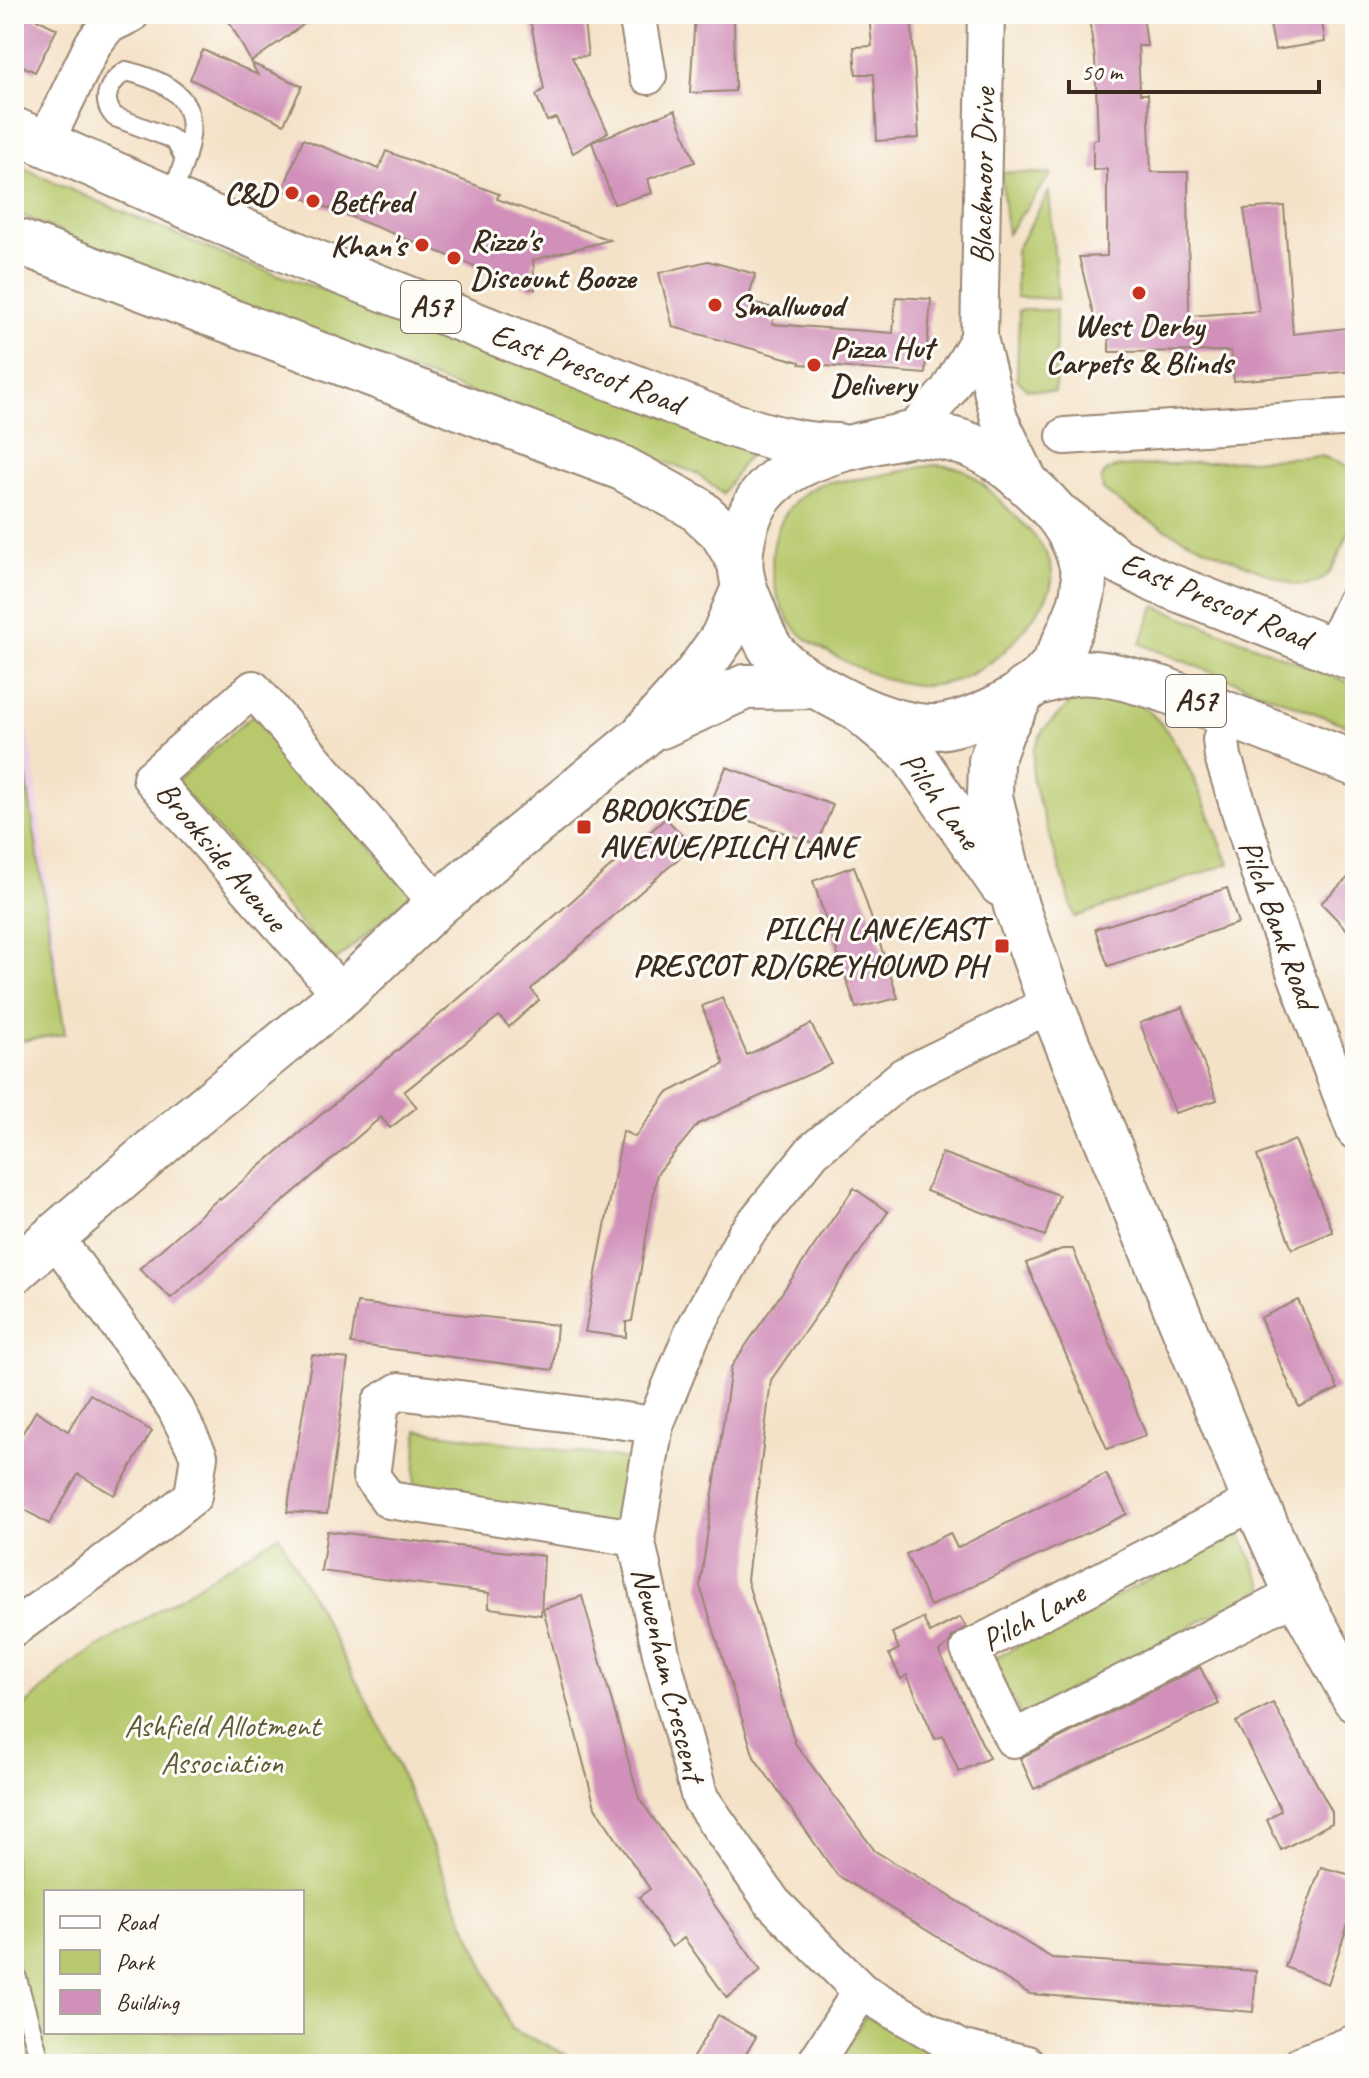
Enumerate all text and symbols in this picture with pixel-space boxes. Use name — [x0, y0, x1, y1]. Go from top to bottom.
scale bar — [1069, 44, 1319, 94]
text: 50 m — [1081, 57, 1124, 87]
street label: Blackmoor Drive — [960, 85, 1005, 265]
place label: C&D — [224, 173, 279, 214]
place label: Betfred — [329, 181, 417, 222]
marker: C&D — [283, 184, 301, 202]
marker: Betfred — [304, 192, 322, 210]
place label: Rizzo's Discount Booze — [470, 220, 638, 298]
place label: Khan's — [330, 225, 409, 266]
marker: Khan's — [413, 236, 431, 254]
marker: Rizzo's Discount Booze — [445, 249, 463, 267]
road number: A57 — [401, 281, 461, 333]
marker: West Derby Carpets & Blinds — [1130, 284, 1148, 302]
place label: Smallwood — [731, 285, 848, 326]
marker: Smallwood — [706, 296, 724, 314]
place label: West Derby Carpets & Blinds — [1046, 305, 1235, 383]
street label: East Prescot Road — [485, 313, 693, 425]
place label: Pizza Hut Delivery — [830, 327, 938, 405]
marker: Pizza Hut Delivery — [805, 356, 823, 374]
street label: East Prescot Road — [1115, 542, 1321, 661]
road number: A57 — [1166, 675, 1226, 727]
street label: Pilch Lane — [891, 743, 991, 859]
street label: Brookside Avenue — [147, 773, 298, 942]
place label: BROOKSIDE AVENUE/PILCH LANE — [600, 789, 862, 867]
marker: BROOKSIDE AVENUE/PILCH LANE — [575, 818, 593, 836]
street label: Pilch Bank Road — [1229, 834, 1330, 1018]
place label: PILCH LANE/EAST PRESCOT RD/GREYHOUND PH — [633, 908, 994, 986]
marker: PILCH LANE/EAST PRESCOT RD/GREYHOUND PH — [993, 937, 1011, 955]
street label: Newenham Crescent — [622, 1563, 716, 1790]
street label: Pilch Lane — [974, 1571, 1094, 1661]
park label: Ashfield Allotment Association — [124, 1705, 323, 1783]
legend — [44, 1890, 304, 2034]
text: Road — [116, 1907, 160, 1937]
text: Park — [116, 1947, 156, 1977]
text: Building — [116, 1987, 181, 2017]

